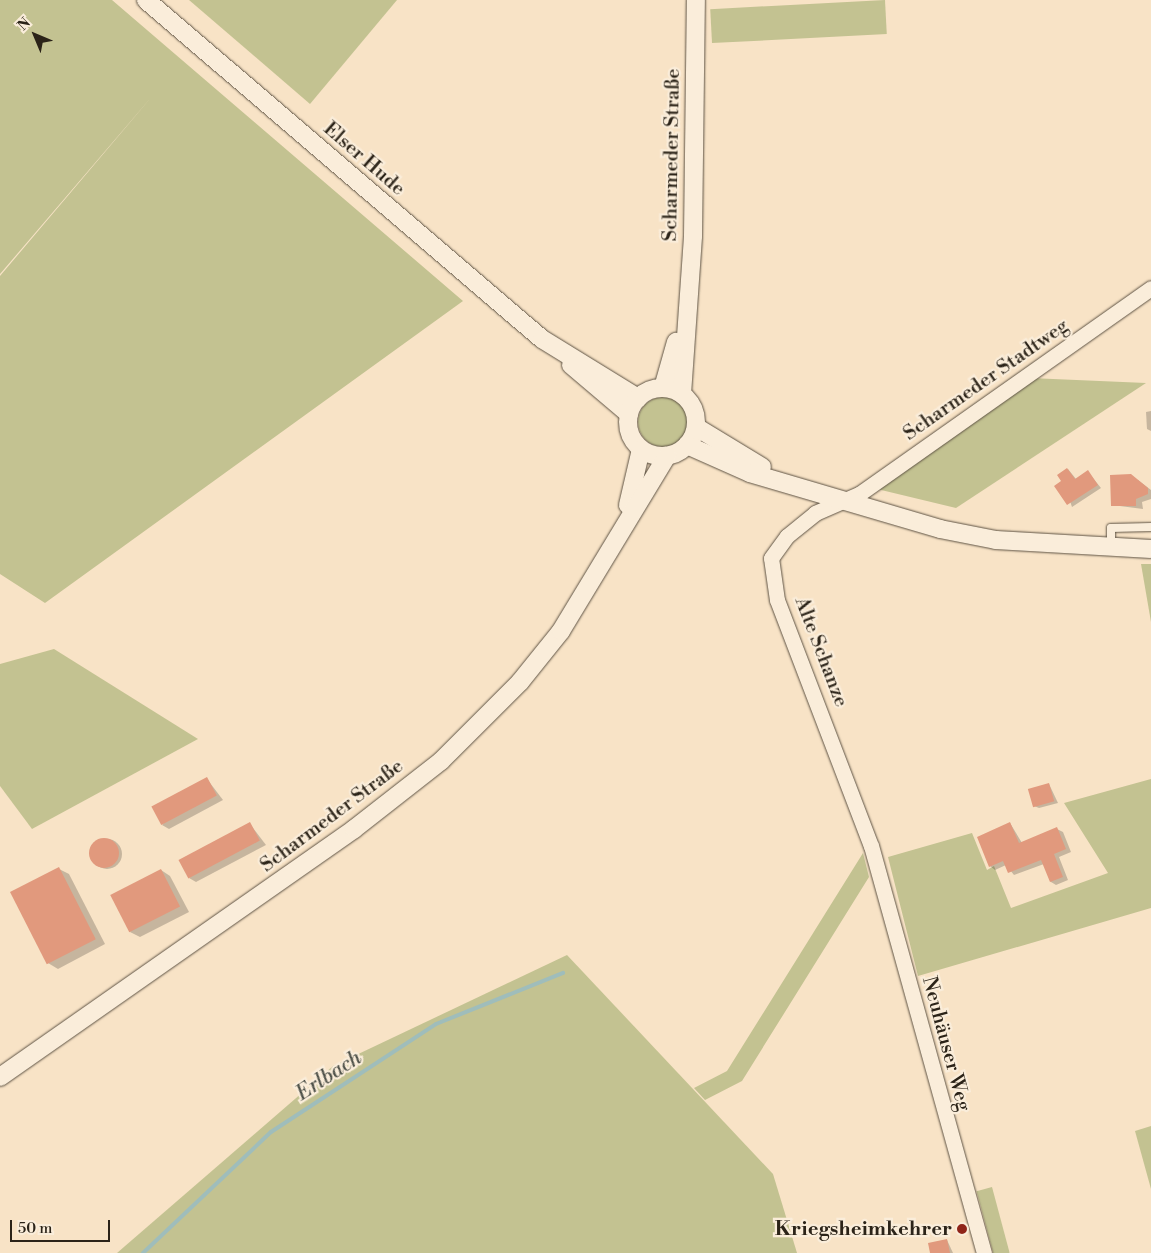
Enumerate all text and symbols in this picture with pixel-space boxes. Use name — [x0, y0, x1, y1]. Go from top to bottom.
north arrow — [10, 10, 60, 60]
text: N — [14, 14, 35, 35]
street label: Scharmeder Straße — [658, 68, 686, 242]
street label: Elser Hude — [318, 117, 410, 201]
street label: Scharmeder Stadtweg — [899, 314, 1073, 446]
street label: Alte Schanze — [789, 594, 853, 710]
street label: Scharmeder Straße — [256, 754, 408, 878]
street label: Neuhäuser Weg — [916, 974, 976, 1114]
water label: Erlbach — [292, 1046, 366, 1106]
scale bar — [12, 1210, 112, 1242]
place label: Kriegsheimkehrer — [775, 1217, 952, 1241]
text: 50 m — [18, 1219, 52, 1238]
marker: Kriegsheimkehrer — [956, 1223, 968, 1235]

